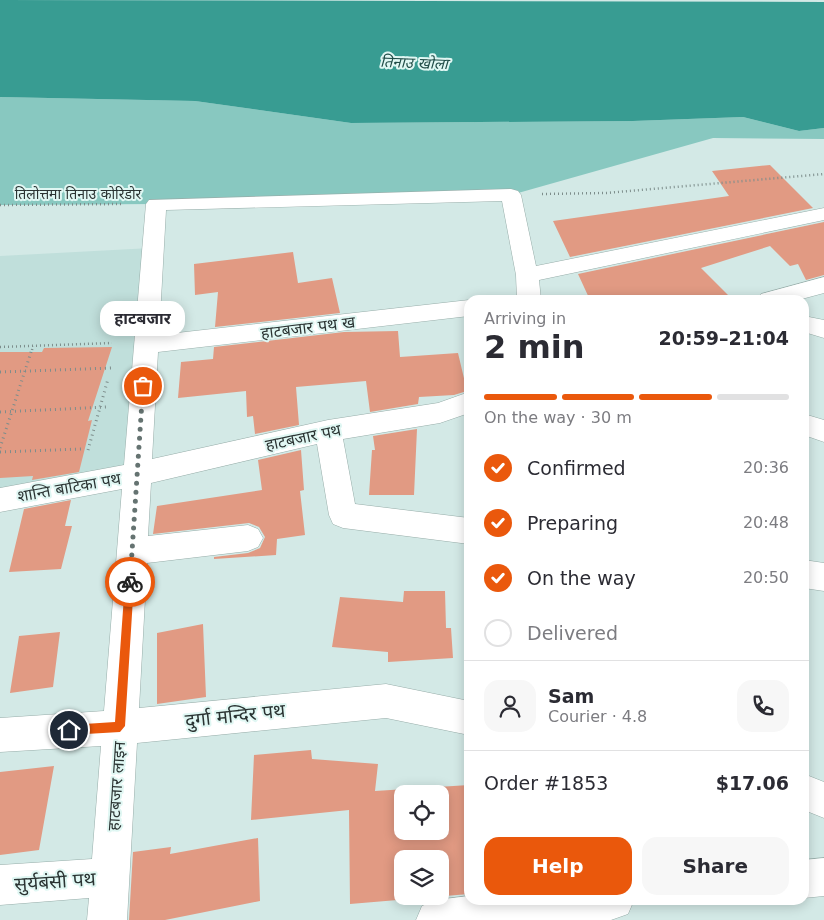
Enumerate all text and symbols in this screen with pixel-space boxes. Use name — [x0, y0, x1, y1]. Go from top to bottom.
water label: तिनाउ खोला — [380, 53, 451, 73]
street label: तिलोत्तमा तिनाउ कोरिडोर — [15, 186, 142, 202]
callout: हाटबजार — [100, 301, 186, 336]
text: हाटबजार — [114, 309, 171, 328]
text: Arriving in — [484, 309, 566, 328]
street label: हाटबजार पथ ख — [260, 312, 357, 343]
text: 20:59–21:04 — [659, 327, 789, 349]
text: 2 min — [484, 328, 585, 366]
pin — [122, 365, 164, 407]
icon: bag — [129, 372, 157, 400]
text: On the way · 30 m — [484, 408, 632, 427]
street label: हाटबजार पथ — [264, 420, 343, 455]
icon: check — [484, 454, 512, 482]
text: Confirmed — [527, 457, 626, 479]
text: 20:36 — [743, 458, 789, 477]
street label: शान्ति बाटिका पथ — [16, 469, 123, 506]
icon: check — [484, 509, 512, 537]
text: Preparing — [527, 512, 618, 534]
text: 20:48 — [743, 513, 789, 532]
courier — [105, 557, 155, 607]
icon: check — [484, 564, 512, 592]
text: On the way — [527, 567, 636, 589]
icon: bike — [116, 568, 144, 596]
text: 20:50 — [743, 568, 789, 587]
text: Delivered — [527, 622, 618, 644]
button: person — [484, 680, 536, 732]
button: phone — [737, 680, 789, 732]
text: Sam — [548, 685, 594, 707]
street label: दुर्गा मन्दिर पथ — [184, 699, 287, 733]
text: Courier · 4.8 — [548, 707, 647, 726]
pin — [48, 709, 90, 751]
icon: home — [55, 716, 83, 744]
street label: हाटबजार लाइन — [104, 740, 129, 831]
text: Order #1853 — [484, 772, 608, 794]
text: $17.06 — [716, 772, 789, 794]
map controls — [394, 785, 449, 905]
button: locate — [394, 785, 449, 840]
button: Help — [484, 837, 632, 895]
button: Share — [642, 837, 789, 895]
button: layers — [394, 850, 449, 905]
street label: सुर्यबंसी पथ — [14, 867, 97, 897]

